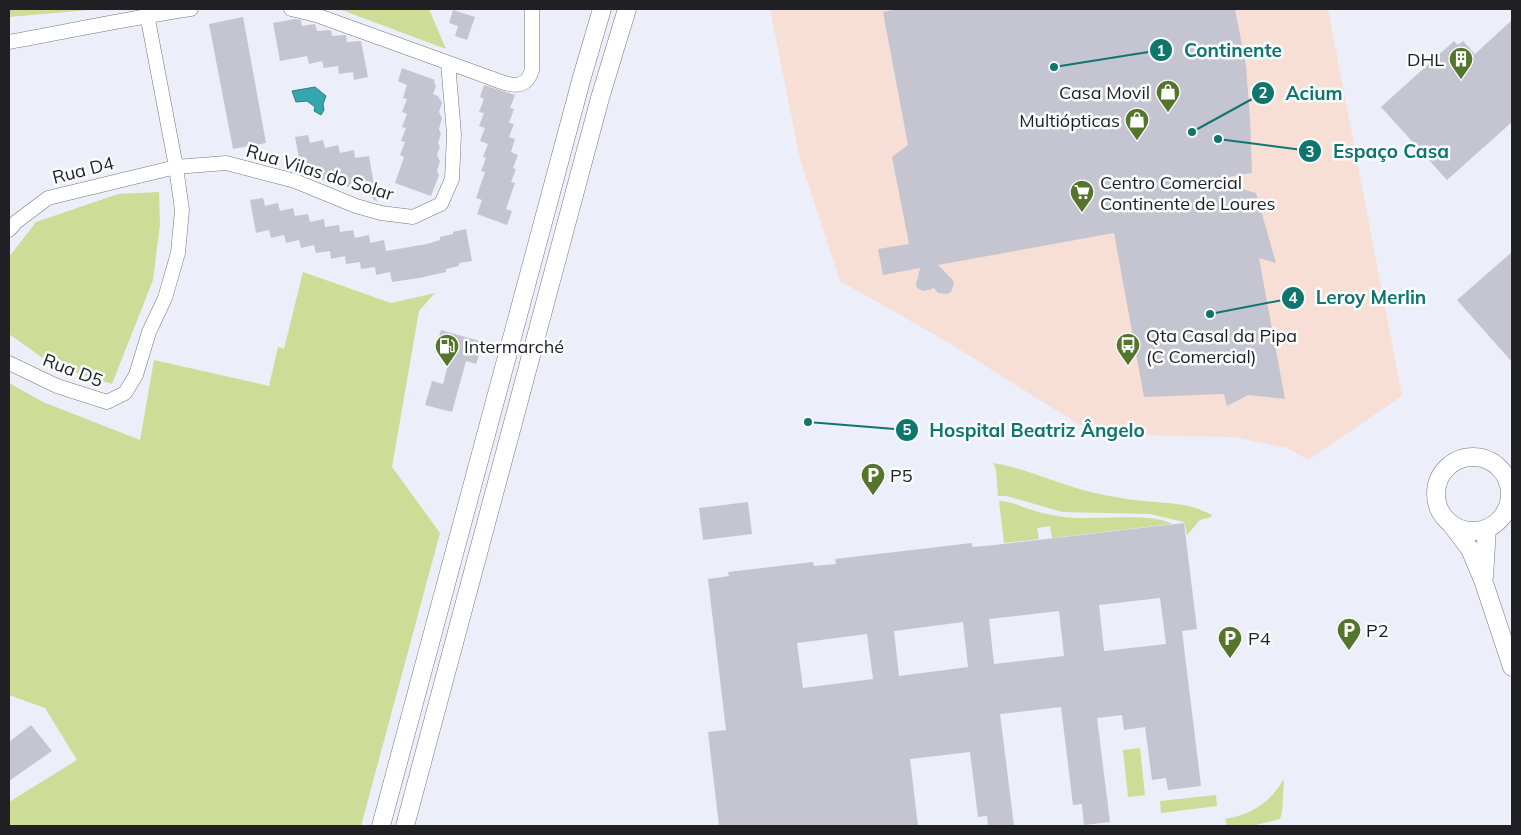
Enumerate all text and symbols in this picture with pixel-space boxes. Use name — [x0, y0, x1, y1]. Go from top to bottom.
callout: Continente — [1149, 33, 1292, 67]
text: Continente — [1184, 38, 1282, 62]
text: 1 — [1156, 41, 1166, 60]
building icon: DHL — [1448, 46, 1474, 80]
place label: DHL — [1407, 48, 1444, 71]
callout: Acium — [1251, 76, 1353, 110]
shop icon: Casa Movil — [1155, 79, 1181, 113]
place label: Casa Movil — [1059, 81, 1150, 104]
text: Acium — [1285, 81, 1343, 105]
text: 2 — [1258, 83, 1268, 102]
shop icon: Multiópticas — [1124, 107, 1150, 141]
place label: Multiópticas — [1019, 109, 1120, 132]
callout: Espaço Casa — [1298, 134, 1458, 168]
street label: Rua Vilas do Solar — [244, 139, 397, 205]
text: Espaço Casa — [1333, 139, 1449, 163]
text: 3 — [1305, 142, 1315, 161]
street label: Rua D4 — [50, 151, 116, 189]
place label: Centro Comercial Continente de Loures — [1100, 171, 1276, 215]
supermarket icon: Centro Comercial Continente de Loures — [1069, 179, 1095, 213]
callout: Leroy Merlin — [1281, 281, 1436, 315]
text: Leroy Merlin — [1316, 285, 1426, 309]
text: 4 — [1288, 288, 1298, 307]
place label: Qta Casal da Pipa (C Comercial) — [1146, 324, 1297, 368]
bus stop icon: Qta Casal da Pipa (C Comercial) — [1115, 332, 1141, 366]
fuel station icon: Intermarché — [434, 333, 460, 367]
place label: Intermarché — [464, 335, 564, 358]
street label: Rua D5 — [40, 348, 107, 392]
callout: Hospital Beatriz Ângelo — [895, 413, 1155, 447]
text: Hospital Beatriz Ângelo — [929, 418, 1145, 442]
text: 5 — [902, 420, 912, 439]
parking icon: P5 — [860, 462, 886, 496]
place label: P5 — [890, 464, 913, 487]
parking icon: P2 — [1336, 617, 1362, 651]
place label: P2 — [1366, 619, 1389, 642]
parking icon: P4 — [1217, 625, 1243, 659]
place label: P4 — [1248, 627, 1271, 650]

